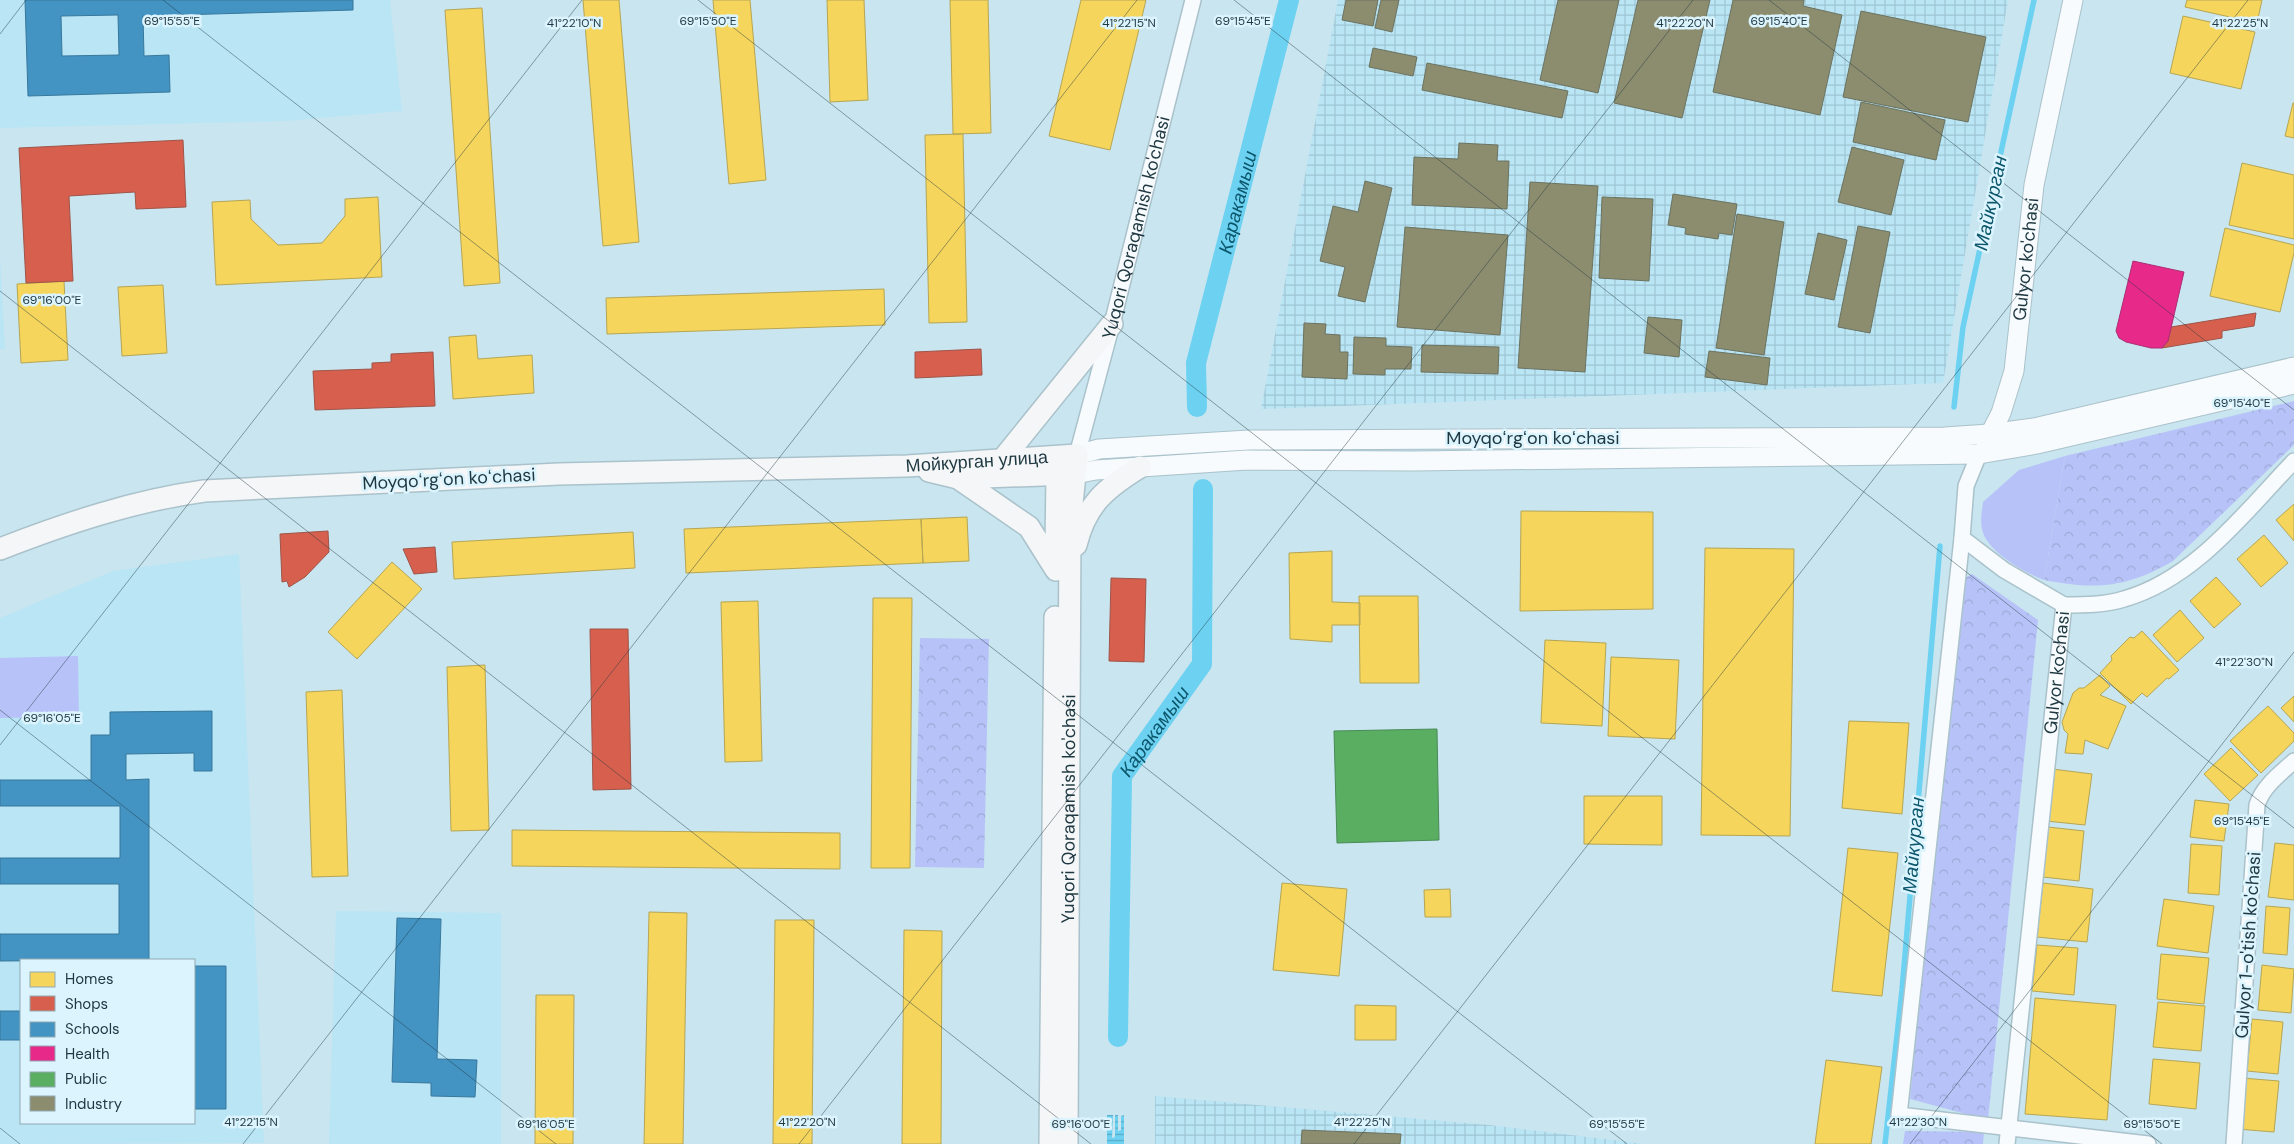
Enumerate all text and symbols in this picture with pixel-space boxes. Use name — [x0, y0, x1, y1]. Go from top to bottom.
text: 69°15'55"E — [144, 13, 200, 29]
text: 69°15'50"E — [679, 13, 737, 29]
text: 69°15'45"E — [1215, 13, 1271, 29]
text: 69°15'40"E — [1751, 13, 1808, 29]
text: 41°22'10"N — [547, 15, 601, 31]
text: 41°22'15"N — [1102, 15, 1156, 31]
text: 41°22'20"N — [1656, 15, 1714, 31]
text: 41°22'25"N — [2212, 15, 2268, 31]
street label: Yuqori Qoraqamish ko'chasi — [1096, 114, 1176, 342]
water label: Каракамыш — [1213, 148, 1263, 256]
water label: Майкурган — [1968, 153, 2013, 253]
street label: Gulyor ko'chasi — [2007, 197, 2045, 322]
text: 69°16'00"E — [23, 292, 82, 308]
text: 69°15'40"E — [2214, 395, 2271, 411]
street label: Moyqoʻrgʻon koʻchasi — [1446, 426, 1620, 450]
street label: Мойкурган улица — [905, 445, 1050, 478]
street label: Moyqoʻrgʻon koʻchasi — [362, 462, 536, 496]
street label: Gulyor ko'chasi — [2038, 610, 2075, 735]
text: 41°22'30"N — [2215, 654, 2273, 670]
water label: Каракамыш — [1114, 681, 1195, 782]
street label: Yuqori Qoraqamish ko'chasi — [1056, 694, 1081, 924]
text: 69°16'05"E — [23, 710, 81, 726]
water label: Майкурган — [1897, 795, 1930, 894]
text: 69°15'45"E — [2214, 813, 2270, 829]
street label: Gulyor 1-o'tish ko'chasi — [2230, 851, 2266, 1039]
legend — [20, 959, 195, 1124]
text: Homes — [65, 969, 114, 989]
text: Shops — [65, 994, 108, 1014]
text: Schools — [65, 1019, 120, 1039]
text: Health — [65, 1044, 110, 1064]
text: Public — [65, 1069, 107, 1089]
text: Industry — [65, 1094, 123, 1114]
text: 41°22'15"N — [224, 1114, 278, 1130]
text: 41°22'20"N — [778, 1114, 836, 1130]
text: 41°22'25"N — [1334, 1114, 1390, 1130]
text: 41°22'30"N — [1889, 1114, 1947, 1130]
text: 69°16'05"E — [517, 1116, 575, 1132]
text: 69°16'00"E — [1052, 1116, 1111, 1132]
text: 69°15'55"E — [1589, 1116, 1645, 1132]
text: 69°15'50"E — [2123, 1116, 2181, 1132]

